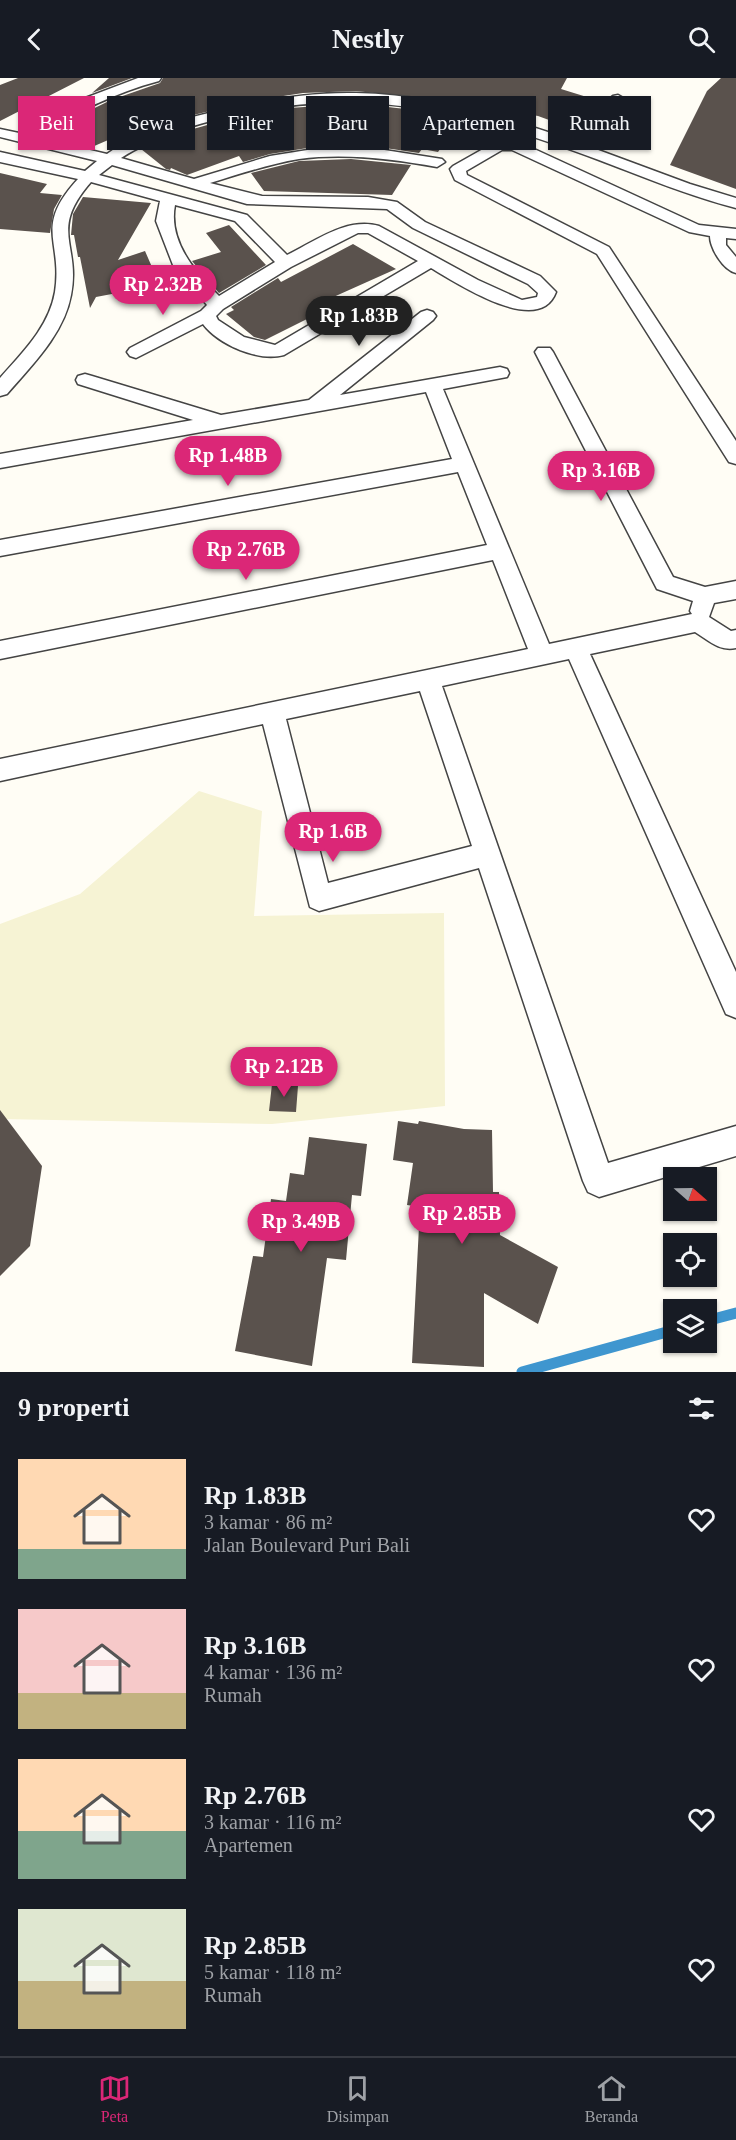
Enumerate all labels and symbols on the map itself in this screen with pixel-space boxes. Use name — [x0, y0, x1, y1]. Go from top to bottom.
pin: Rp 2.32B — [101, 265, 225, 316]
pin: Rp 1.83B — [297, 296, 421, 347]
pin: Rp 1.48B — [166, 436, 290, 487]
pin: Rp 3.16B — [539, 451, 663, 502]
pin: Rp 2.76B — [184, 530, 308, 581]
pin: Rp 1.6B — [278, 812, 388, 863]
pin: Rp 2.12B — [222, 1047, 346, 1098]
north arrow — [663, 1167, 717, 1221]
pin: Rp 2.85B — [400, 1194, 524, 1245]
pin: Rp 3.49B — [239, 1202, 363, 1253]

